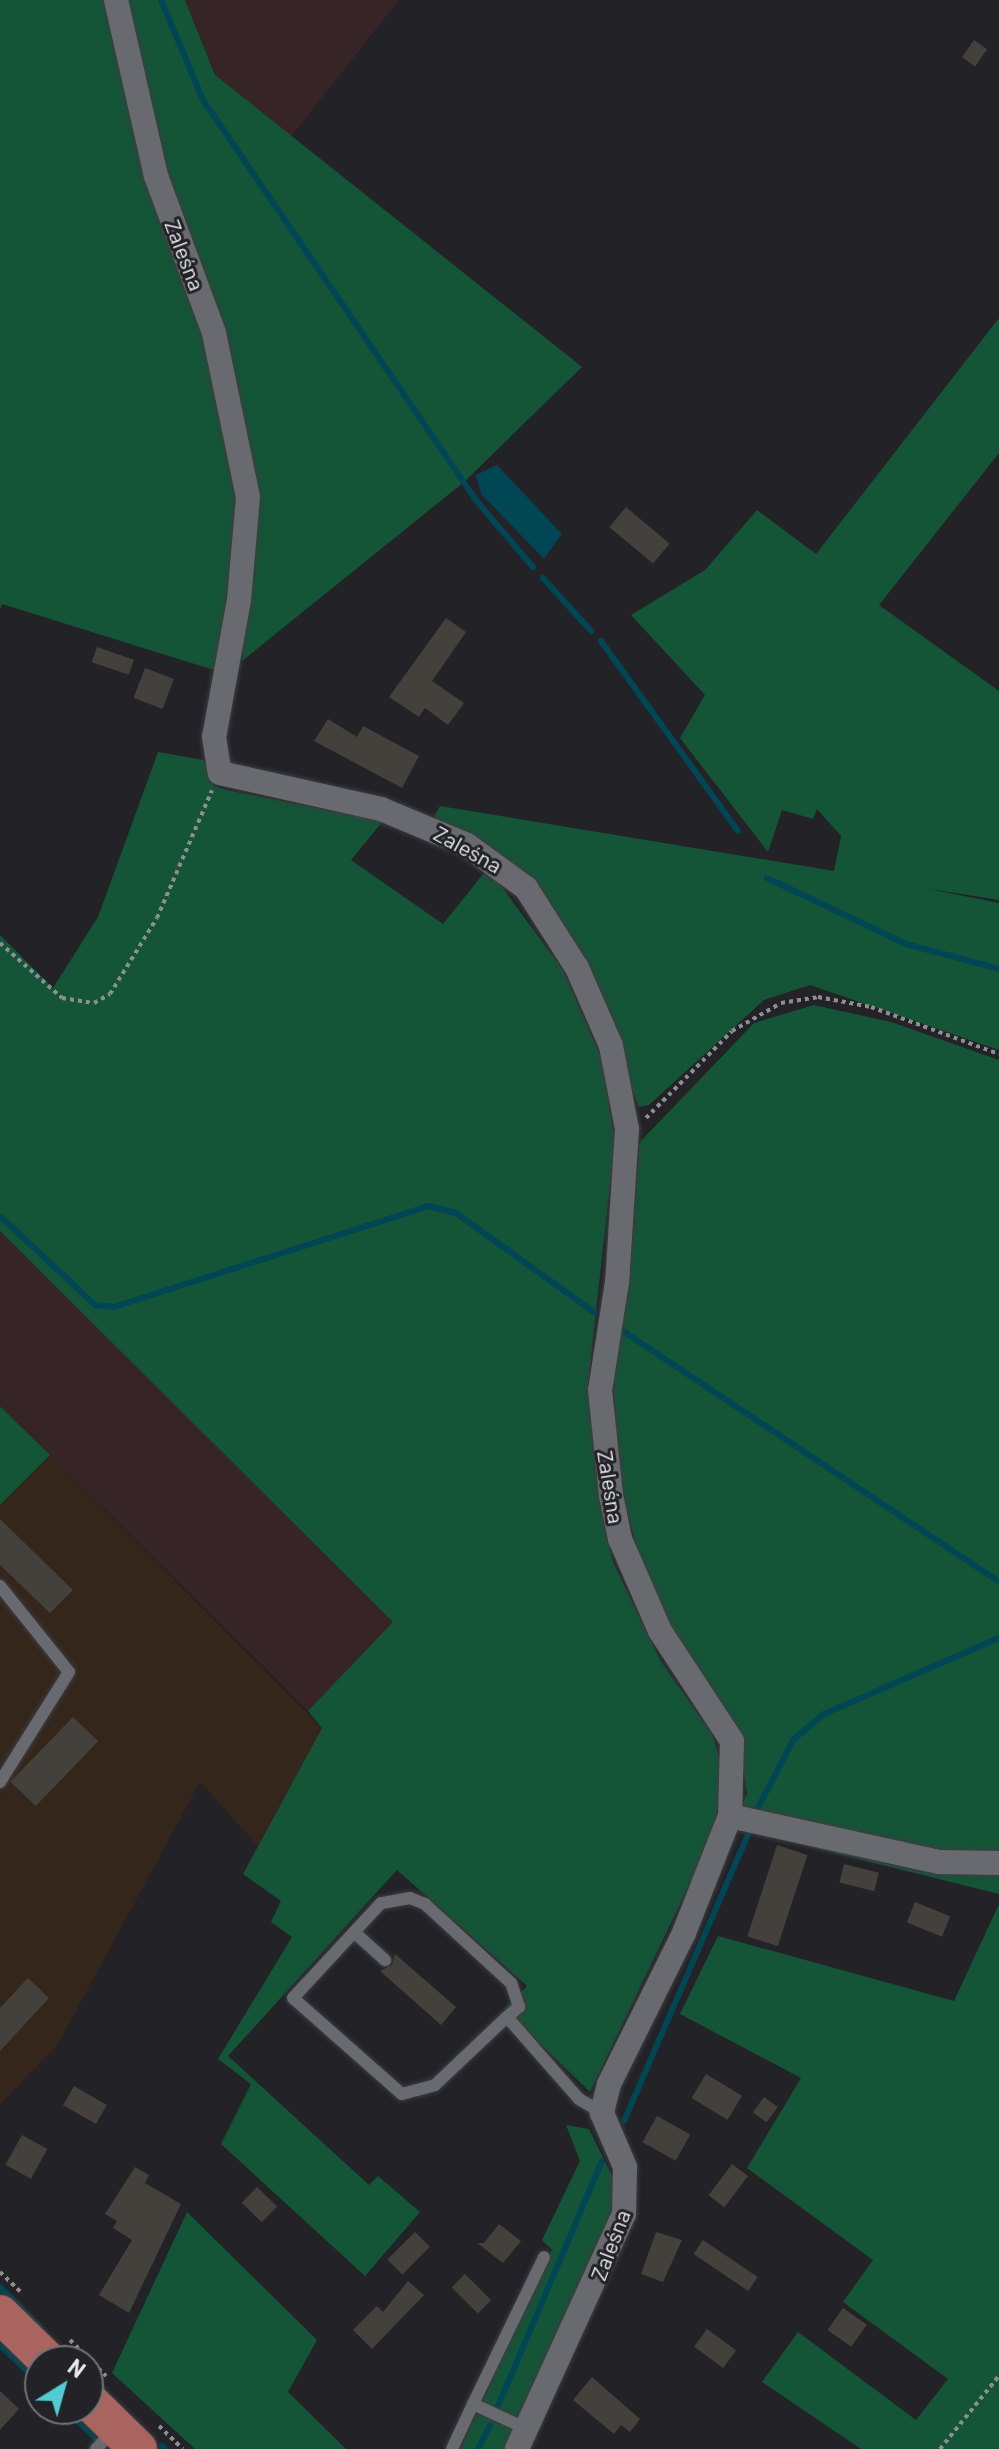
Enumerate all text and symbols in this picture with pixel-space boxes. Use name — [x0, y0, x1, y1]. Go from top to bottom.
street label: Zaleśna — [159, 216, 211, 294]
street label: Zaleśna — [429, 820, 507, 878]
street label: Zaleśna — [592, 1449, 630, 1525]
street label: Zaleśna — [584, 2206, 636, 2284]
north arrow — [24, 2345, 104, 2425]
text: N — [64, 2353, 91, 2382]

